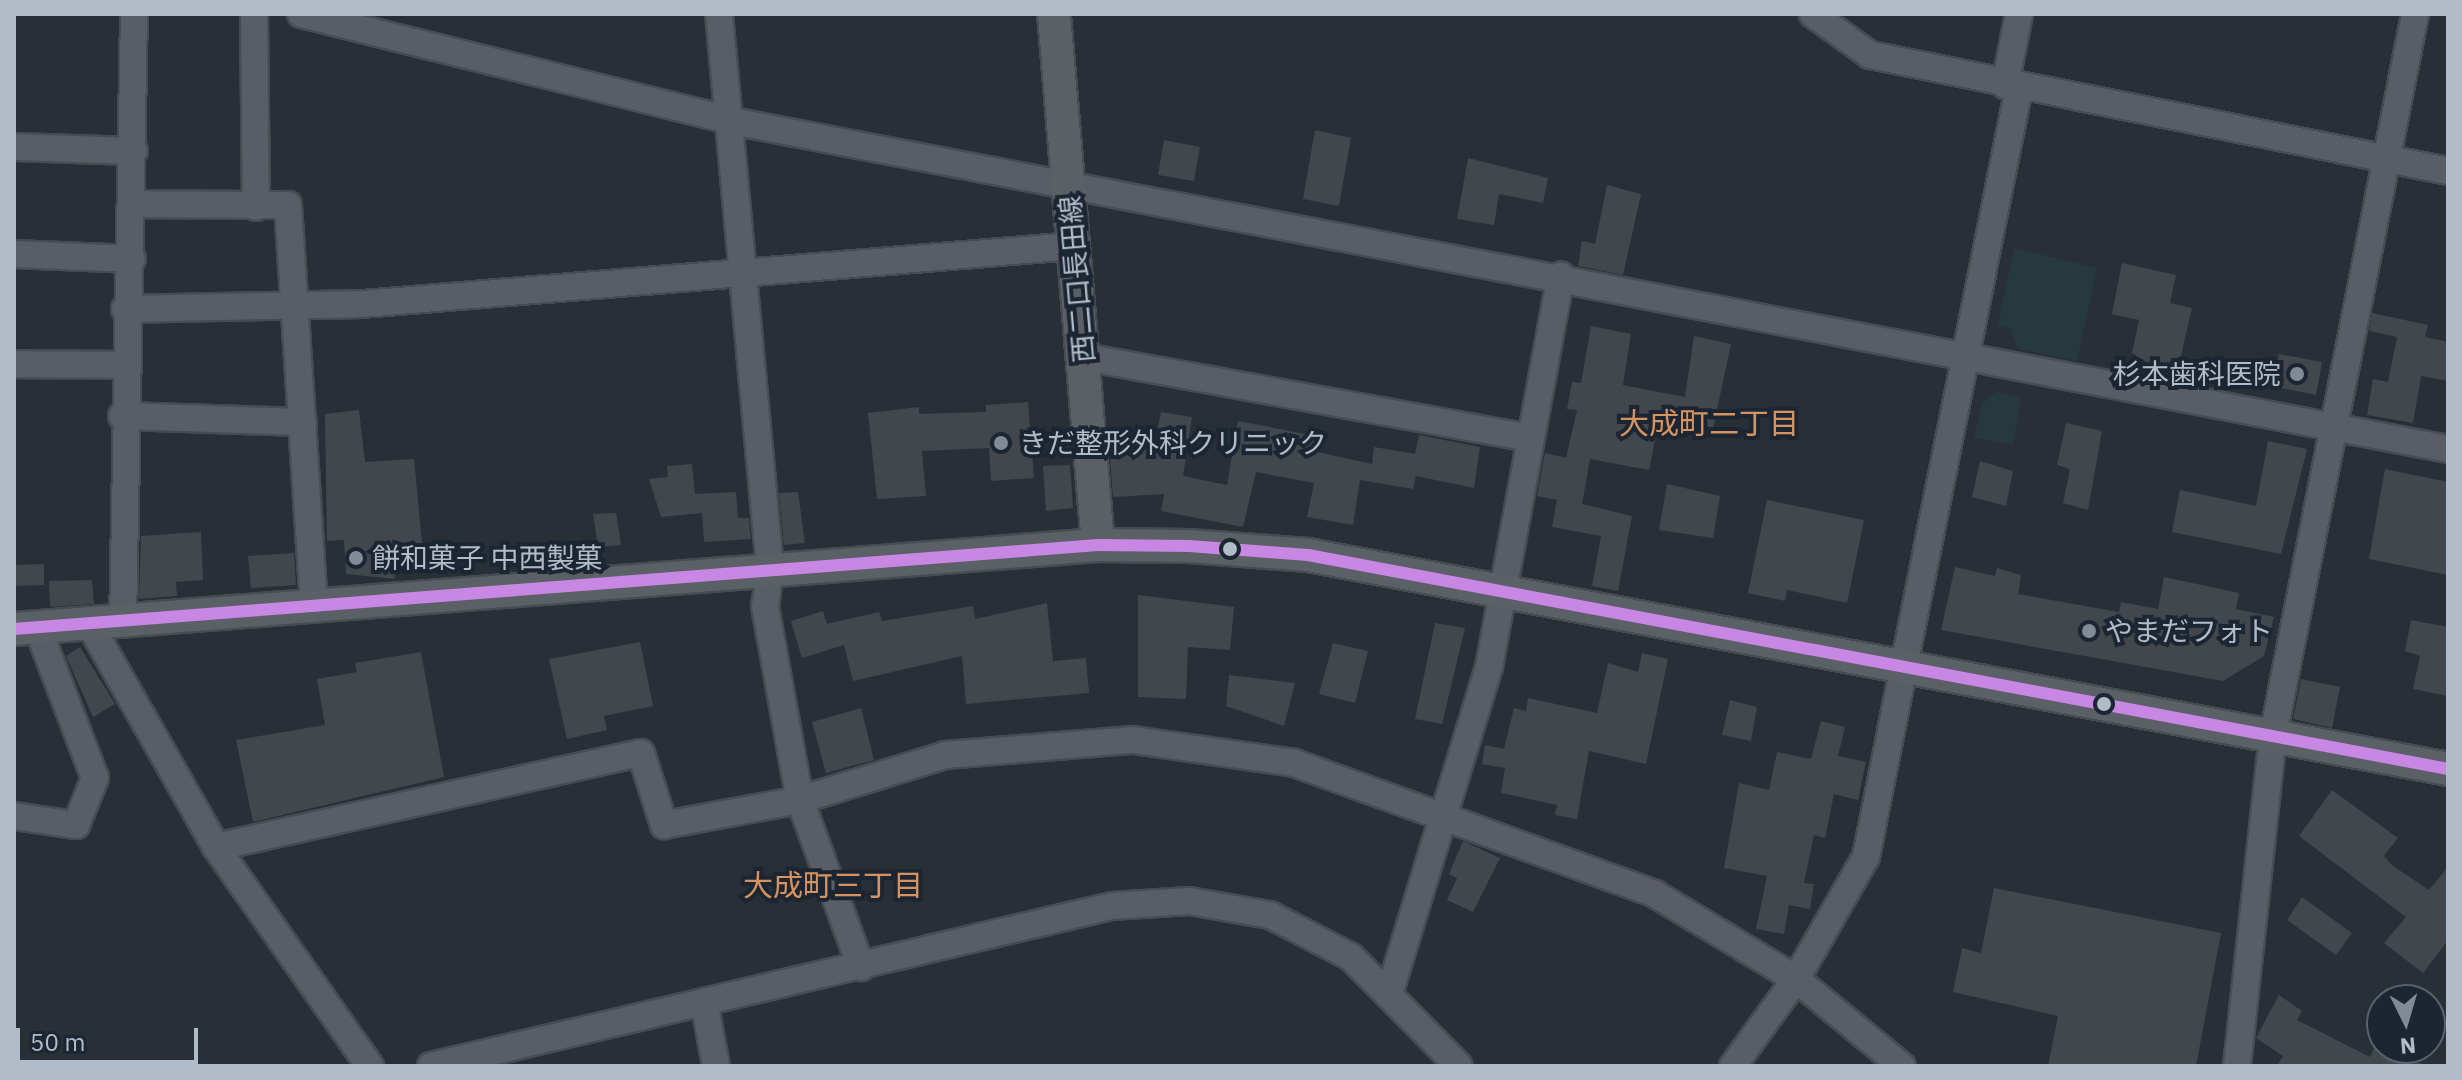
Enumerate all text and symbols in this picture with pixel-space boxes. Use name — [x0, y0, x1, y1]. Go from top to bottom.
street label: 西二口長田線 — [1053, 194, 1101, 364]
place label: 杉本歯科医院 — [2113, 357, 2281, 391]
marker: 杉本歯科医院 — [2288, 365, 2306, 383]
district label: 大成町二丁目 — [1619, 405, 1799, 441]
place label: きだ整形外科クリニック — [1019, 426, 1327, 460]
marker: きだ整形外科クリニック — [990, 432, 1012, 454]
place label: 餅和菓子 中西製菓 — [372, 541, 603, 575]
unlabelled marker — [1222, 541, 1238, 557]
marker: 餅和菓子 中西製菓 — [347, 549, 365, 567]
place label: やまだフォト — [2105, 614, 2273, 648]
marker: やまだフォト — [2080, 622, 2098, 640]
unlabelled marker — [2096, 696, 2112, 712]
district label: 大成町三丁目 — [743, 867, 923, 903]
north arrow — [2366, 984, 2446, 1064]
scale bar — [20, 1012, 202, 1062]
text: 50 m — [30, 1026, 85, 1058]
text: N — [2399, 1031, 2417, 1062]

